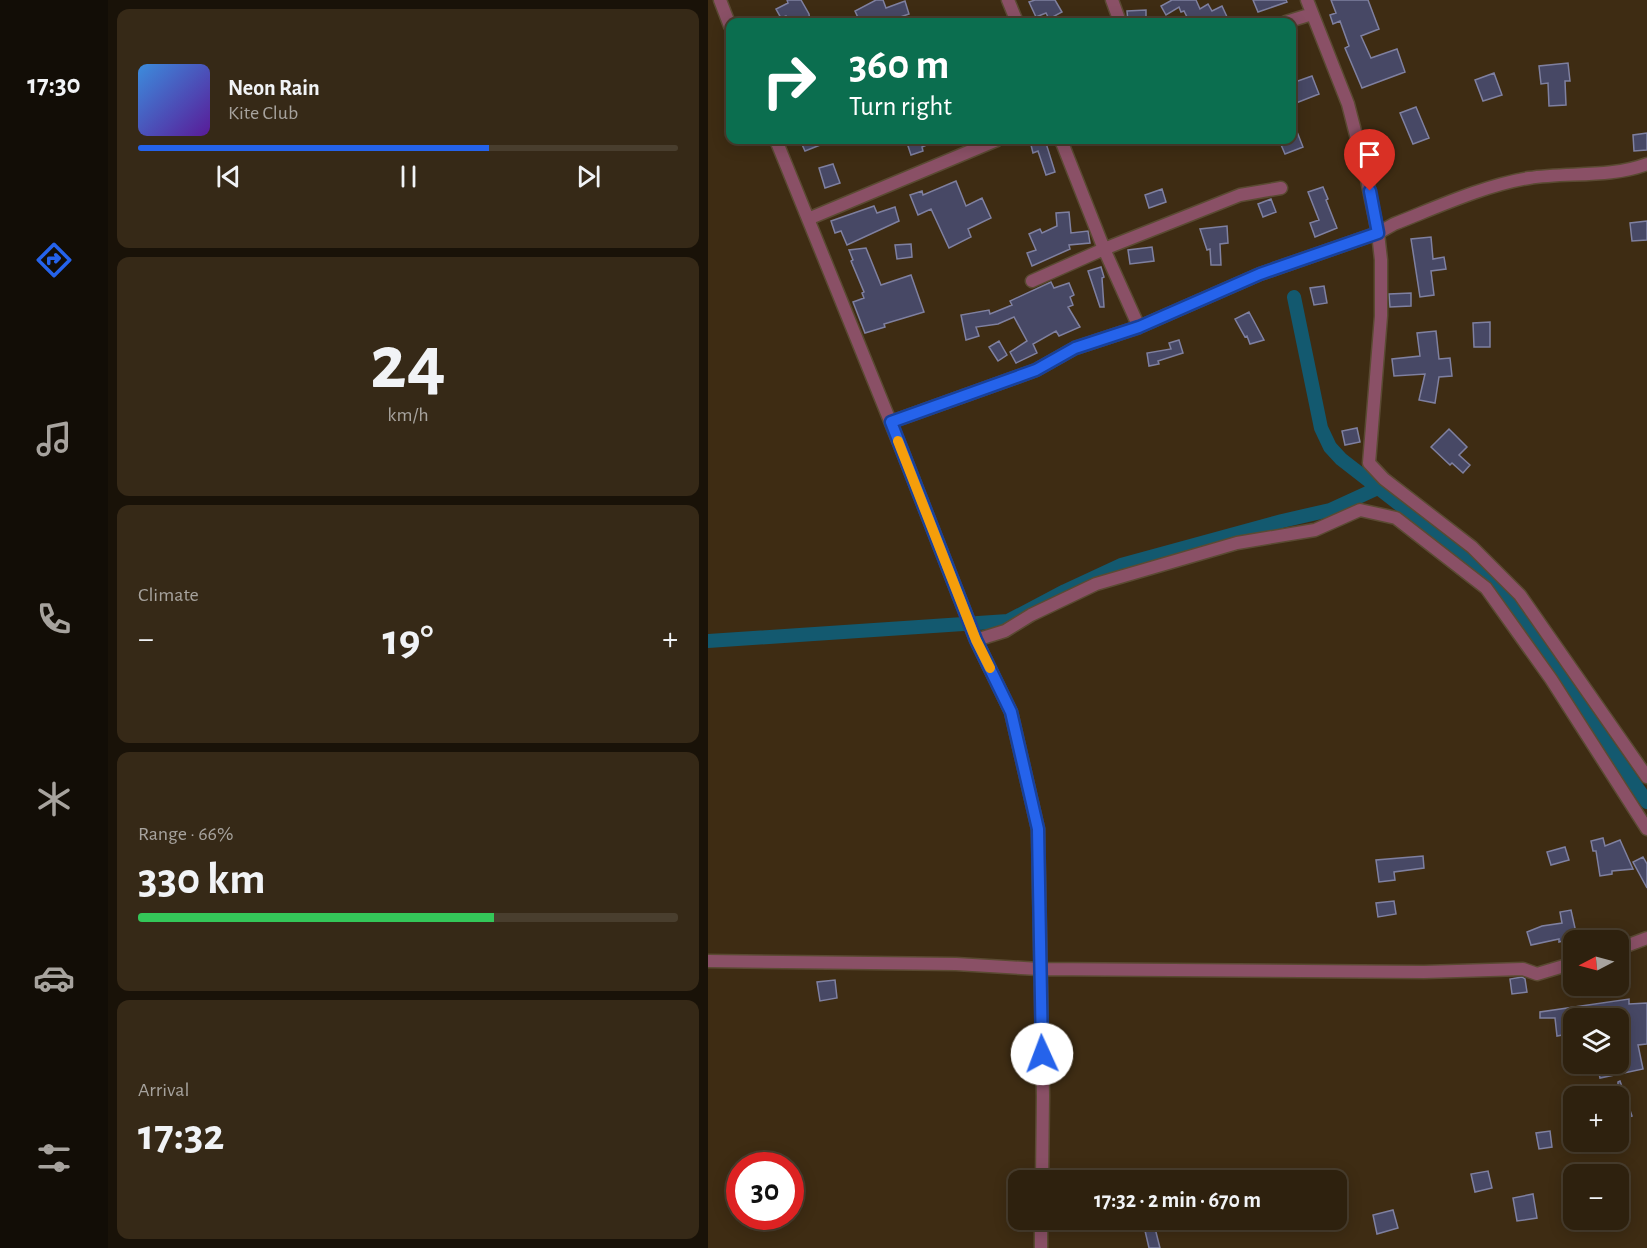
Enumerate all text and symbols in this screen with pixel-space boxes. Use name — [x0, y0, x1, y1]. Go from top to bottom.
icon: right — [750, 42, 828, 120]
text: 360 m — [849, 44, 950, 86]
text: 17:30 — [27, 71, 81, 98]
text: Neon Rain — [228, 77, 320, 99]
text: Turn right — [849, 93, 952, 120]
text: Kite Club — [228, 103, 298, 123]
pin — [1344, 129, 1395, 191]
icon: arrive — [1353, 138, 1386, 171]
icon: previous — [212, 160, 245, 193]
icon: pause — [392, 160, 425, 193]
icon: next — [572, 160, 605, 193]
icon: directions — [33, 239, 75, 281]
text: 24 — [370, 325, 446, 403]
text: km/h — [387, 405, 429, 425]
icon: music — [33, 418, 75, 460]
text: Climate — [138, 585, 199, 605]
icon: phone — [33, 598, 75, 640]
text: 19° — [382, 618, 434, 663]
text: − — [138, 623, 154, 656]
text: + — [662, 623, 678, 656]
icon: climate — [33, 778, 75, 820]
text: Range · 66% — [138, 824, 233, 844]
text: 330 km — [138, 857, 266, 902]
north arrow — [1563, 930, 1629, 996]
map controls — [1563, 930, 1629, 1230]
icon: car — [33, 957, 75, 999]
button: layers — [1563, 1008, 1629, 1074]
position arrow — [1010, 1022, 1074, 1086]
text: Arrival — [138, 1080, 189, 1100]
button: + — [1563, 1086, 1629, 1152]
text: 17:32 — [138, 1113, 225, 1158]
icon: filters — [33, 1137, 75, 1179]
speed limit sign: 30 — [726, 1152, 804, 1230]
button: − — [1563, 1164, 1629, 1230]
text: 17:32 · 2 min · 670 m — [1094, 1189, 1261, 1211]

